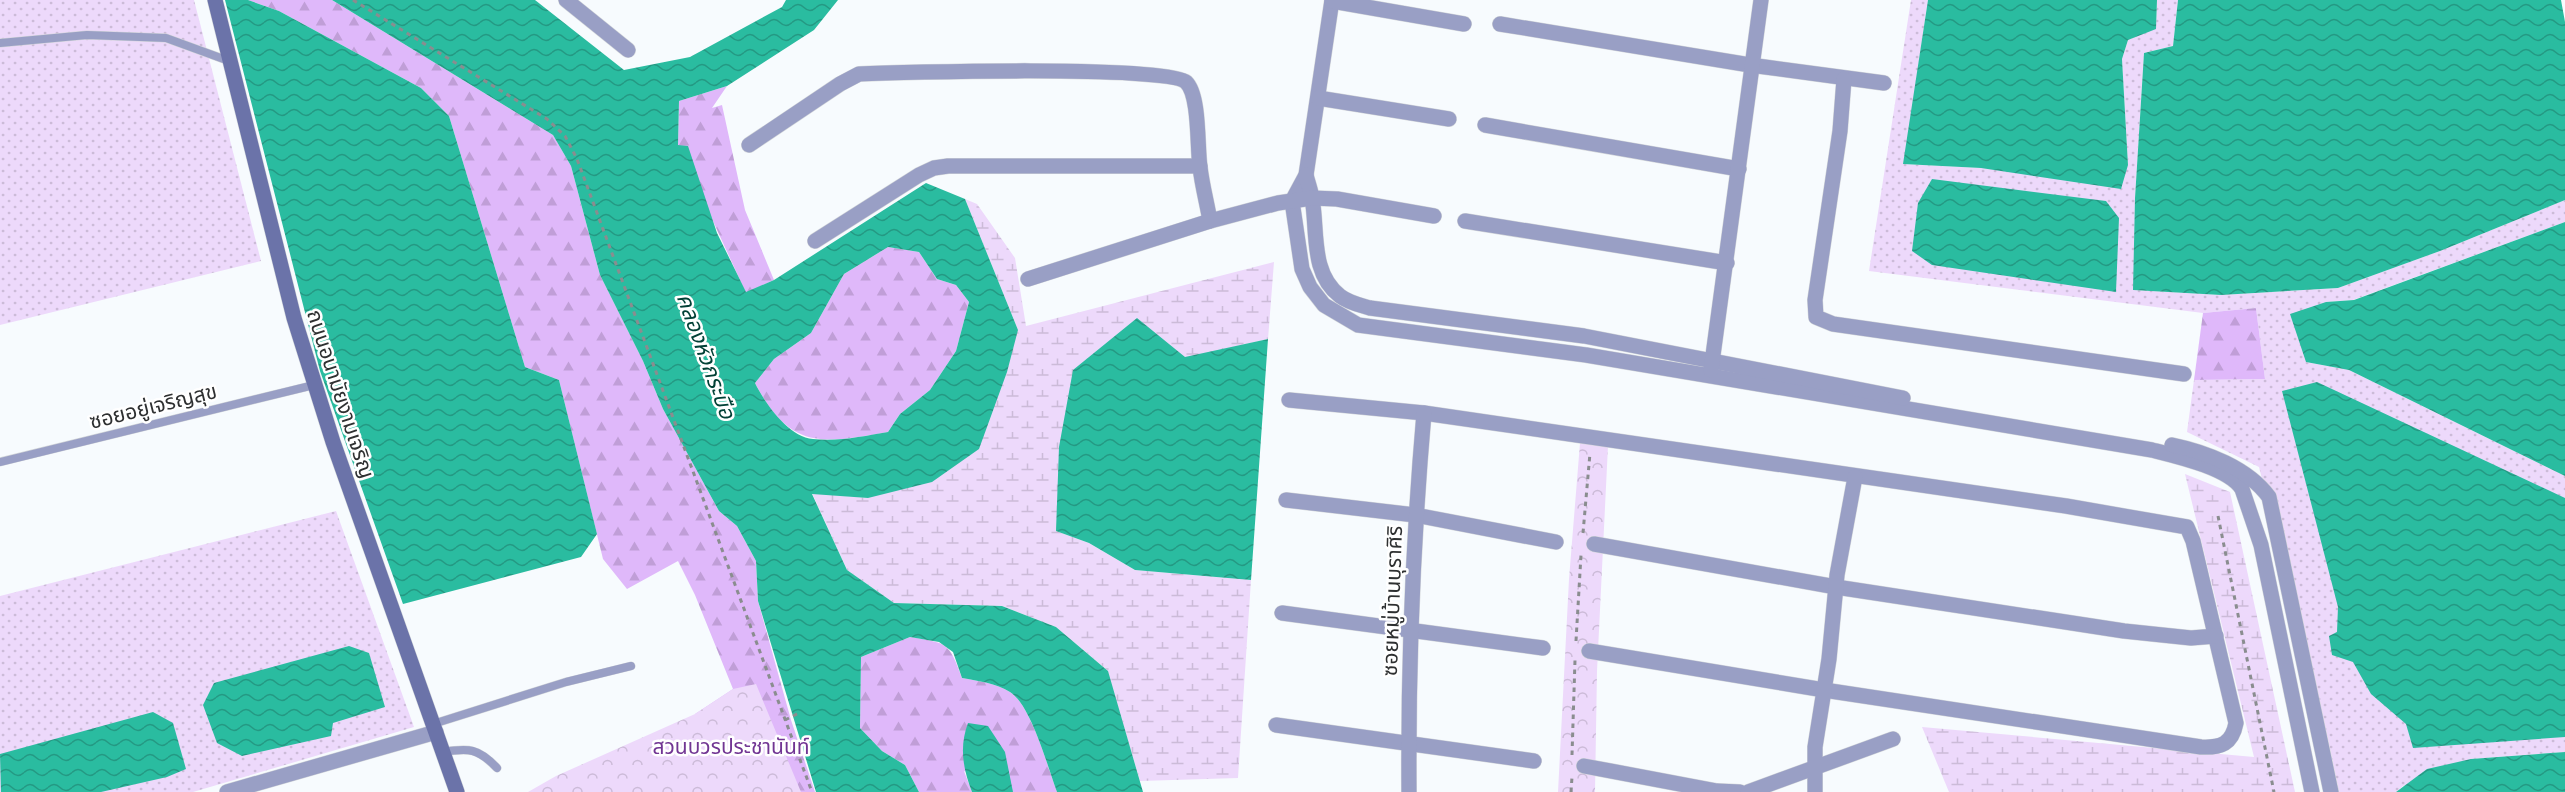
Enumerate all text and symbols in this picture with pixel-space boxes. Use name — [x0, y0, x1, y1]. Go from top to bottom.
water label: คลองหัวกระบือ — [671, 290, 742, 424]
street label: ถนนอนามัยงามเจริญ — [302, 306, 380, 482]
street label: ซอยอยู่เจริญสุข — [87, 378, 219, 435]
street label: ซอยหมู่บ้านบุราศิริ — [1377, 525, 1408, 677]
park label: สวนบวรประชานันท์ — [652, 734, 810, 759]

